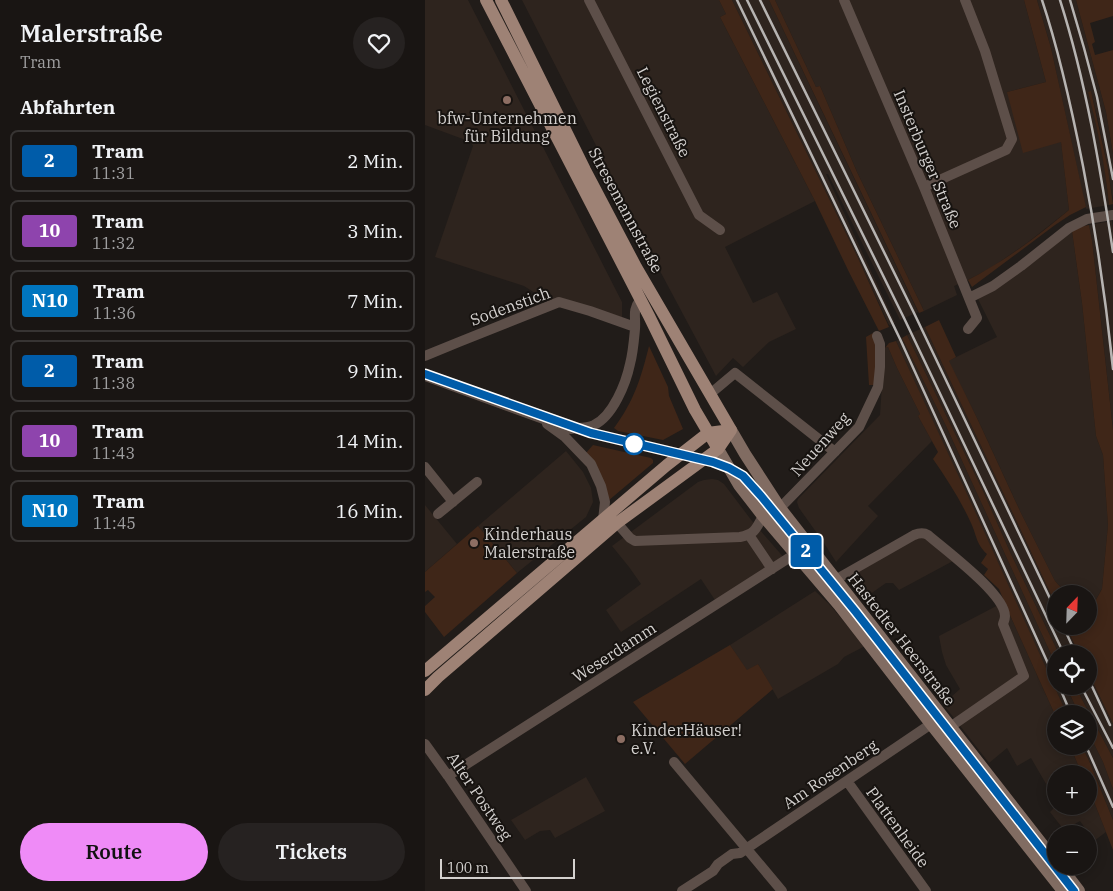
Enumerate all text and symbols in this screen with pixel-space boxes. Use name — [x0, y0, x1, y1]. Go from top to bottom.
text: Malerstraße — [20, 17, 163, 49]
button: heart — [353, 17, 405, 69]
text: Tram — [20, 52, 61, 72]
street label: Legienstraße — [633, 64, 695, 160]
street label: Insterburger Straße — [890, 87, 966, 231]
marker: bfw-Unternehmen für Bildung — [501, 94, 513, 106]
text: Abfahrten — [20, 95, 115, 119]
place label: bfw-Unternehmen für Bildung — [437, 108, 577, 146]
text: Tram — [92, 139, 144, 163]
street label: Stresemannstraße — [584, 144, 668, 276]
text: 2 — [44, 149, 55, 172]
text: 2 Min. — [347, 149, 403, 173]
text: 11:31 — [92, 163, 135, 183]
text: Tram — [92, 209, 144, 233]
text: 10 — [39, 219, 60, 242]
text: 3 Min. — [347, 219, 403, 243]
text: 11:32 — [92, 233, 135, 253]
text: Tram — [93, 279, 145, 303]
street label: Sodenstich — [467, 282, 553, 330]
text: N10 — [32, 289, 68, 312]
text: 7 Min. — [347, 289, 403, 313]
text: 11:36 — [93, 303, 136, 323]
text: Tram — [92, 349, 144, 373]
text: 2 — [44, 359, 55, 382]
text: 9 Min. — [347, 359, 403, 383]
text: 11:38 — [92, 373, 135, 393]
street label: Neuenweg — [786, 408, 854, 480]
text: Tram — [92, 419, 144, 443]
text: 10 — [39, 429, 60, 452]
text: 14 Min. — [336, 429, 403, 453]
unlabelled marker — [623, 433, 645, 455]
text: 11:43 — [92, 443, 135, 463]
text: Tram — [93, 489, 145, 513]
text: N10 — [32, 499, 68, 522]
text: 16 Min. — [336, 499, 403, 523]
text: 11:45 — [93, 513, 136, 533]
place label: Kinderhaus Malerstraße — [484, 524, 575, 562]
line badge: 2 — [790, 535, 822, 567]
marker: Kinderhaus Malerstraße — [468, 537, 480, 549]
text: 2 — [801, 539, 811, 562]
street label: Hastedter Heerstraße — [844, 569, 960, 709]
north arrow — [1047, 585, 1097, 635]
map controls — [1047, 585, 1097, 875]
street label: Weserdamm — [568, 618, 660, 686]
button: locate — [1047, 645, 1097, 695]
button: layers — [1047, 705, 1097, 755]
place label: KinderHäuser! e.V. — [631, 720, 742, 758]
marker: KinderHäuser! e.V. — [615, 733, 627, 745]
street label: Am Rosenberg — [779, 735, 882, 813]
street label: Alter Postweg — [443, 748, 517, 844]
button: + — [1047, 765, 1097, 815]
street label: Plattenheide — [862, 783, 934, 871]
button: Route — [20, 823, 208, 881]
button: Tickets — [218, 823, 405, 881]
button: − — [1047, 825, 1097, 875]
scale bar — [440, 856, 575, 879]
text: 100 m — [447, 859, 489, 877]

